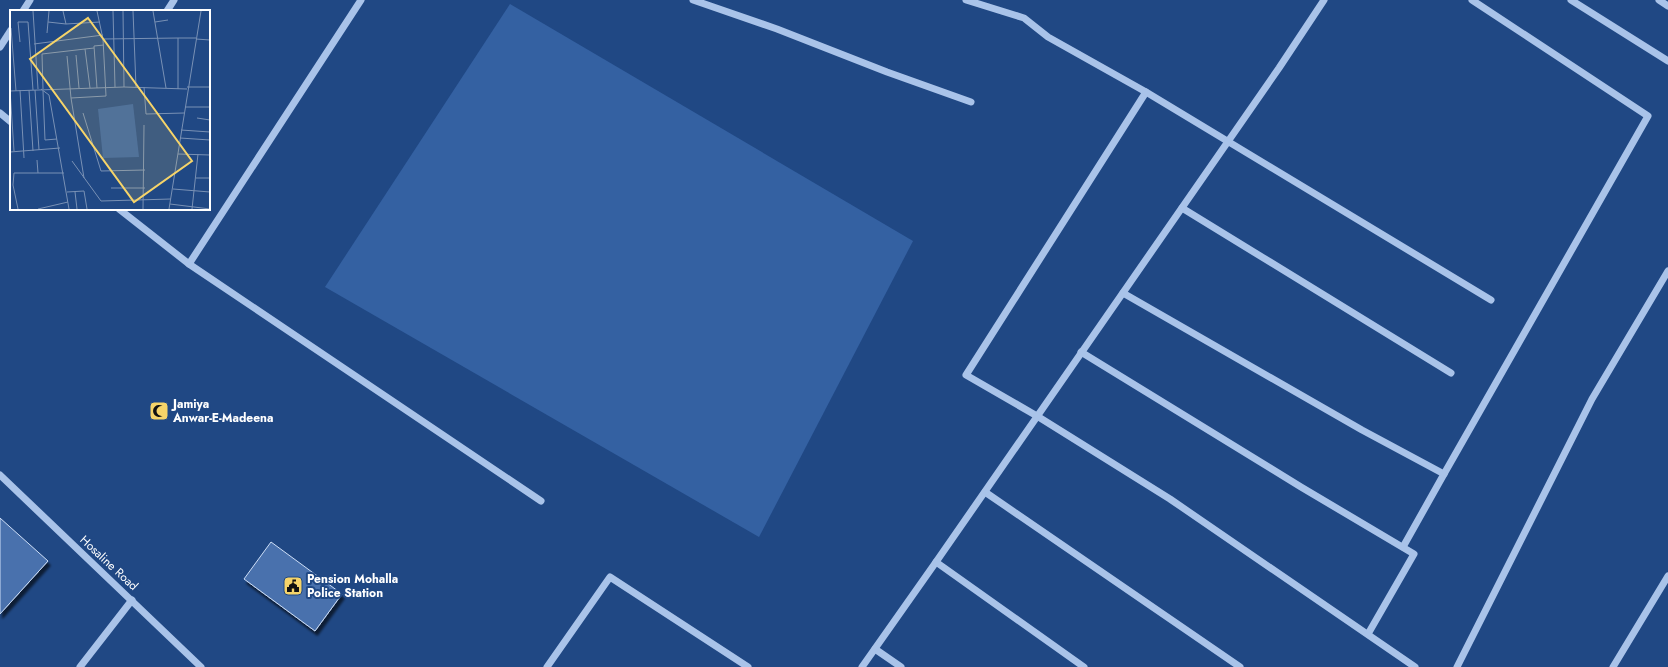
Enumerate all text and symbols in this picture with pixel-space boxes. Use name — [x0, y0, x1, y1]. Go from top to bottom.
inset map — [10, 10, 210, 210]
place label: Jamiya Anwar-E-Madeena — [171, 395, 273, 427]
mosque icon: Jamiya Anwar-E-Madeena — [148, 400, 170, 422]
street label: Hosaline Road — [76, 531, 142, 595]
place label: Pension Mohalla Police Station — [307, 570, 398, 602]
public building icon: Pension Mohalla Police Station — [282, 575, 304, 597]

